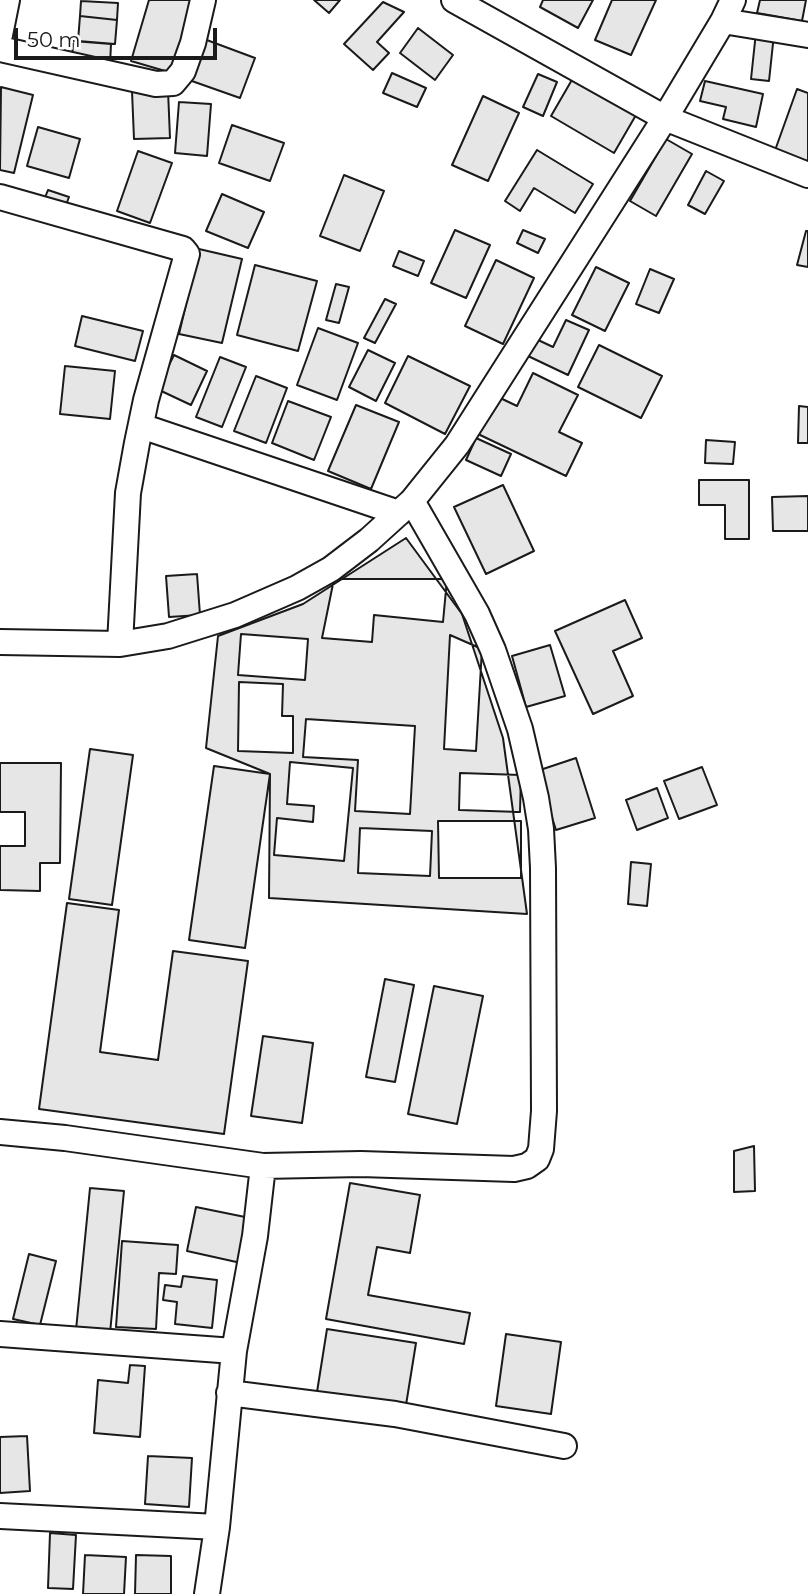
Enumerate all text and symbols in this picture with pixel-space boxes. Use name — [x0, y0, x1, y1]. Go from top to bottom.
scale bar — [18, 14, 220, 58]
text: 50 m — [27, 27, 81, 52]

